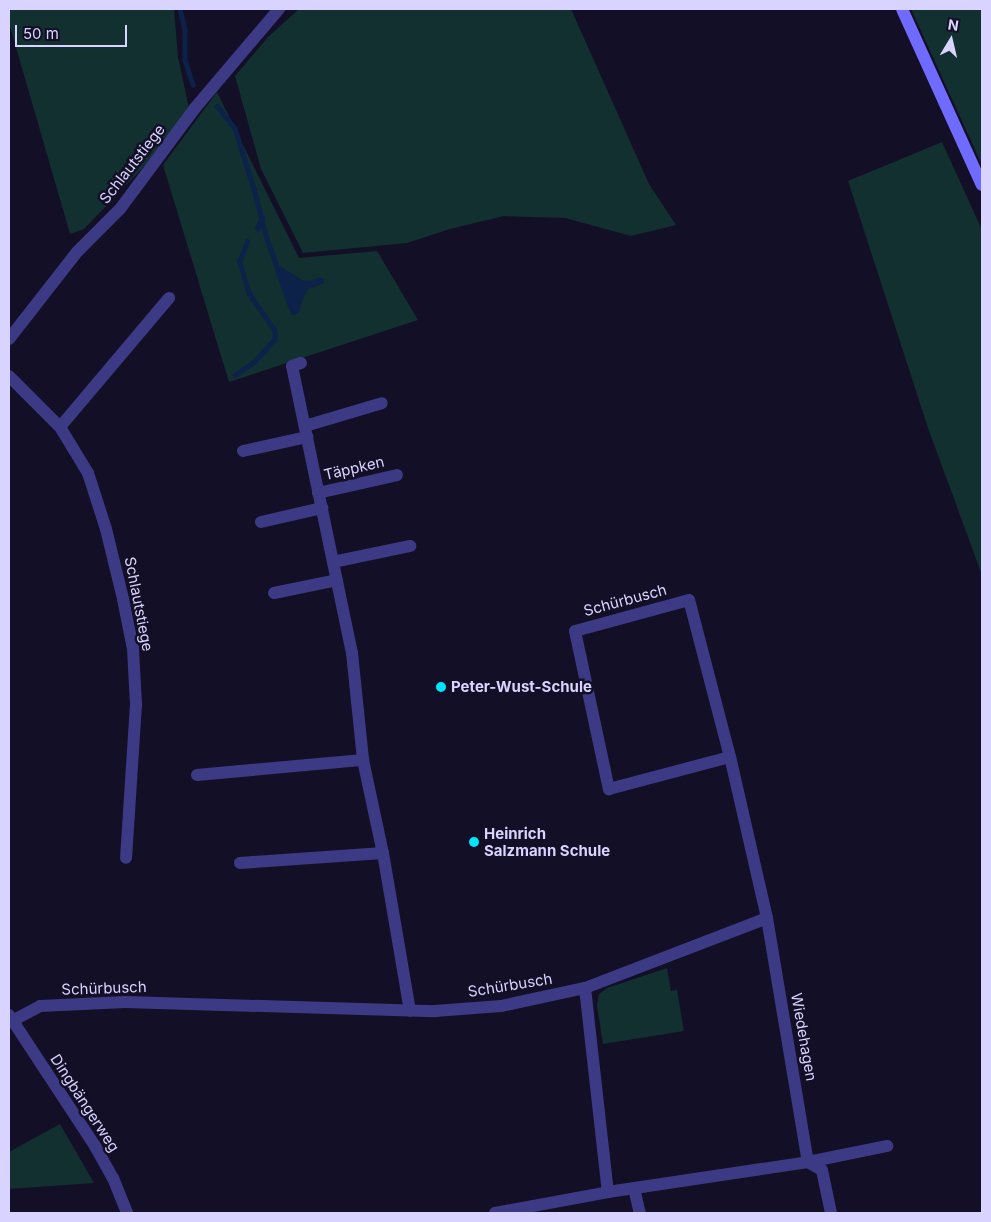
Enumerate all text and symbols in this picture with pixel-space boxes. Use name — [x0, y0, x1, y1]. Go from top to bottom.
scale bar — [18, 15, 130, 47]
north arrow — [926, 15, 976, 65]
text: N — [947, 15, 960, 34]
text: 50 m — [23, 24, 59, 43]
street label: Schlautstiege — [95, 121, 169, 207]
street label: Täppken — [322, 452, 386, 484]
street label: Schlautstiege — [121, 555, 157, 653]
street label: Schürbusch — [582, 580, 668, 620]
place label: Peter-Wust-Schule — [451, 678, 592, 696]
marker: Peter-Wust-Schule — [435, 681, 447, 693]
place label: Heinrich Salzmann Schule — [484, 824, 610, 859]
marker: Heinrich Salzmann Schule — [468, 836, 480, 848]
street label: Schürbusch — [467, 969, 553, 1001]
street label: Schürbusch — [61, 978, 147, 998]
street label: Wiedehagen — [787, 992, 821, 1082]
street label: Dingbängerweg — [47, 1051, 123, 1155]

